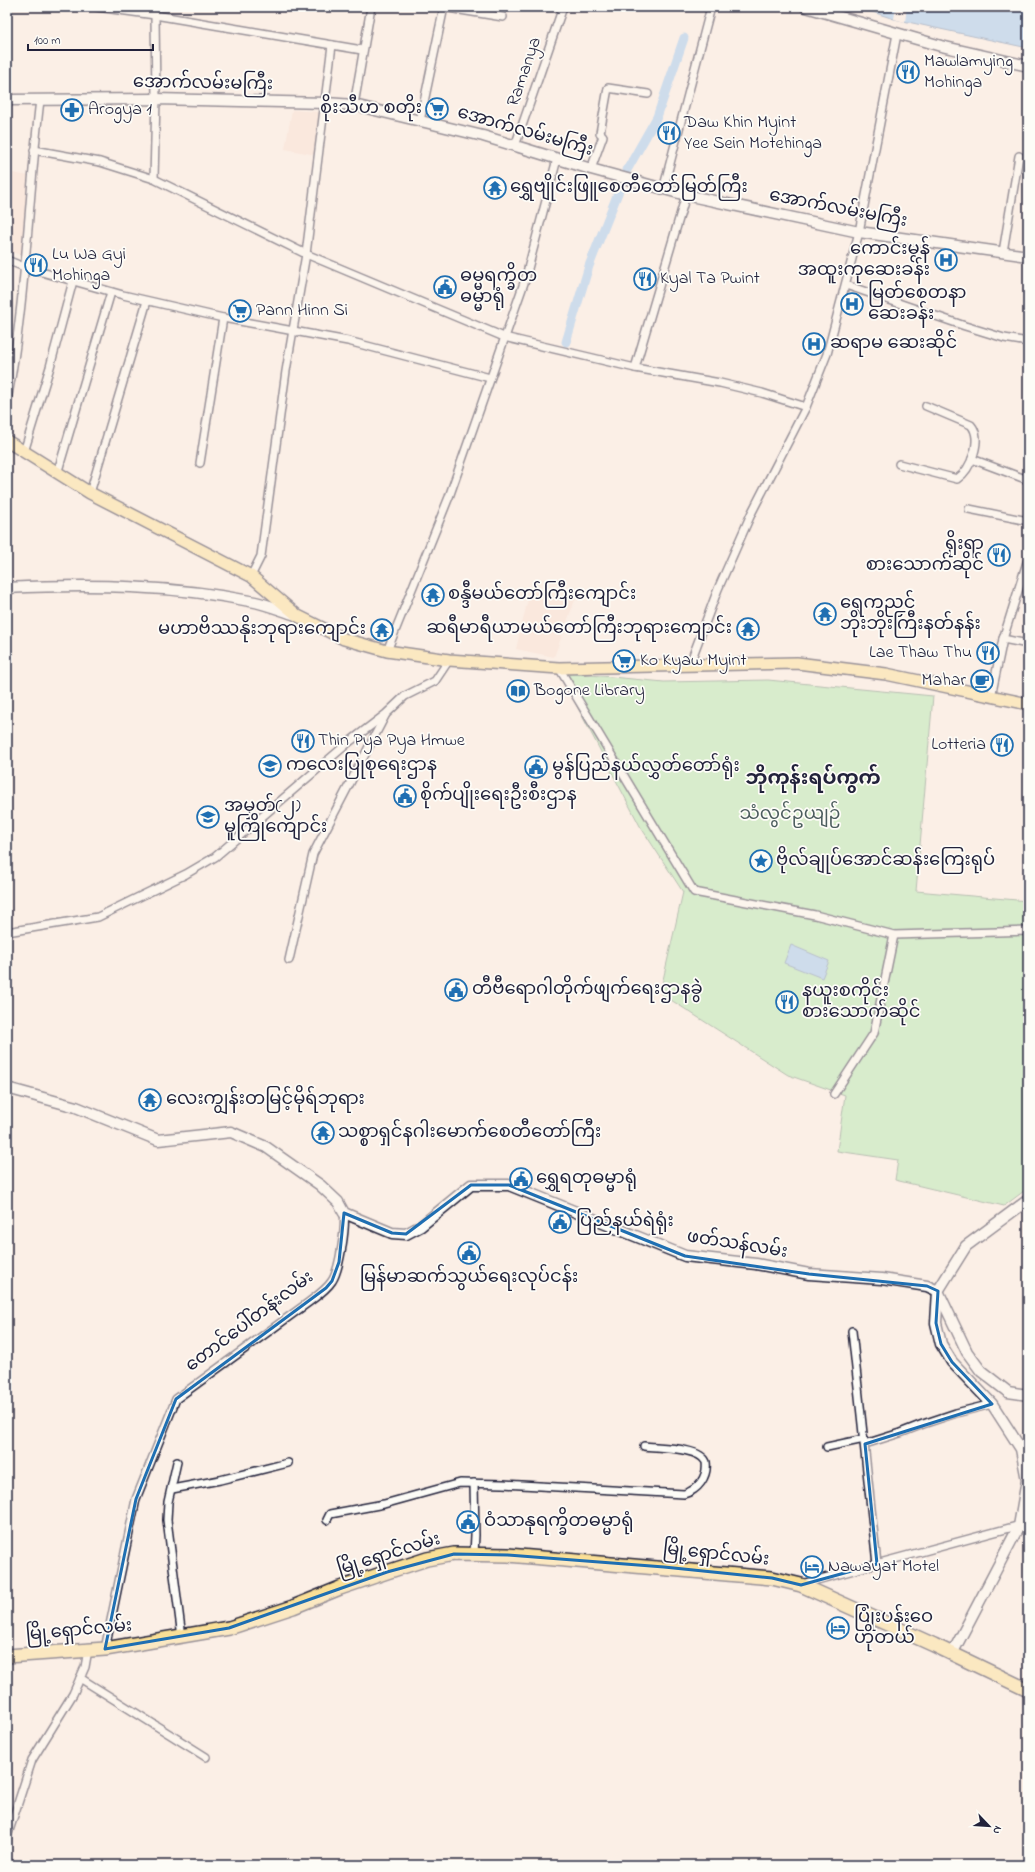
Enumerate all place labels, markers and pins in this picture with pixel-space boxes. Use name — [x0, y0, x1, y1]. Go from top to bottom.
place label: Mawlamying Mohinga — [924, 49, 1013, 97]
restaurant icon: Mawlamying Mohinga — [895, 59, 921, 85]
place label: စိုးသီဟ စတိုး — [320, 93, 422, 122]
supermarket icon: စိုးသီဟ စတိုး — [424, 96, 450, 122]
pharmacy icon: Arogya 1 — [59, 97, 85, 123]
place label: Arogya 1 — [88, 97, 152, 124]
place label: Daw Khin Myint Yee Sein Motehinga — [683, 110, 822, 158]
restaurant icon: Daw Khin Myint Yee Sein Motehinga — [656, 120, 682, 146]
place label: ရွှေဗျိုင်းဖြူစေတီတော်မြတ်ကြီး — [510, 172, 748, 201]
temple icon: ရွှေဗျိုင်းဖြူစေတီတော်မြတ်ကြီး — [482, 175, 508, 201]
place label: ကောင်းမွန် အထူးကုဆေးခန်း — [798, 235, 930, 284]
place label: Lu Wa Gyi Mohinga — [52, 242, 126, 290]
hospital icon: ကောင်းမွန် အထူးကုဆေးခန်း — [933, 247, 959, 273]
restaurant icon: Lu Wa Gyi Mohinga — [23, 252, 49, 278]
place label: ဓမ္မရက္ခိတ ဓမ္မာရုံ — [460, 261, 537, 311]
restaurant icon: Kyal Ta Pwint — [632, 266, 658, 292]
place label: Kyal Ta Pwint — [660, 266, 760, 292]
public building icon: ဓမ္မရက္ခိတ ဓမ္မာရုံ — [432, 274, 458, 300]
place label: မြတ်စေတနာ ဆေးခန်း — [868, 279, 966, 328]
hospital icon: မြတ်စေတနာ ဆေးခန်း — [839, 291, 865, 317]
supermarket icon: Pann Hinn Si — [227, 298, 253, 324]
place label: Pann Hinn Si — [256, 298, 348, 324]
place label: ဆရာမ ဆေးဆိုင် — [830, 328, 957, 357]
hospital icon: ဆရာမ ဆေးဆိုင် — [801, 331, 827, 357]
place label: ရိုးရာ စားသောက်ဆိုင် — [866, 529, 984, 579]
restaurant icon: ရိုးရာ စားသောက်ဆိုင် — [986, 542, 1012, 568]
place label: စန္ဒီမယ်တော်ကြီးကျောင်း — [448, 579, 636, 608]
temple icon: စန္ဒီမယ်တော်ကြီးကျောင်း — [420, 582, 446, 608]
place label: ရွှေကညင် ဘိုးဘိုးကြီးနတ်နန်း — [840, 589, 981, 638]
temple icon: ရွှေကညင် ဘိုးဘိုးကြီးနတ်နန်း — [812, 601, 838, 627]
place label: ဆရီမာရီယာမယ်တော်ကြီးဘုရားကျောင်း — [426, 613, 732, 642]
place label: မဟာဗိဿနိုးဘုရားကျောင်း — [158, 614, 366, 643]
temple icon: ဆရီမာရီယာမယ်တော်ကြီးဘုရားကျောင်း — [735, 616, 761, 642]
temple icon: မဟာဗိဿနိုးဘုရားကျောင်း — [369, 617, 395, 643]
place label: Lae Thaw Thu — [869, 640, 972, 666]
restaurant icon: Lae Thaw Thu — [975, 640, 1001, 666]
supermarket icon: Ko Kyaw Myint — [611, 648, 637, 674]
place label: Ko Kyaw Myint — [640, 648, 746, 674]
place label: Mahar — [922, 668, 966, 694]
cafe icon: Mahar — [969, 668, 995, 694]
library icon: Bogone Library — [505, 678, 531, 704]
place label: Bogone Library — [533, 678, 645, 705]
restaurant icon: Thin Pya Pya Hmwe — [290, 728, 316, 754]
place label: Thin Pya Pya Hmwe — [318, 728, 466, 754]
place label: Lotteria — [931, 732, 986, 758]
restaurant icon: Lotteria — [989, 732, 1015, 758]
place label: ကလေးပြုစုရေးဌာန — [286, 752, 437, 779]
place label: မွန်ပြည်နယ်လွှတ်တော်ရုံး — [552, 752, 740, 780]
school or university icon: ကလေးပြုစုရေးဌာန — [257, 753, 283, 779]
public building icon: မွန်ပြည်နယ်လွှတ်တော်ရုံး — [523, 754, 549, 780]
place label: စိုက်ပျိုးရေးဦးစီးဌာန — [420, 780, 577, 809]
public building icon: စိုက်ပျိုးရေးဦးစီးဌာန — [392, 783, 418, 809]
place label: အမှတ်(၂) မူကြိုကျောင်း — [224, 792, 327, 841]
school or university icon: အမှတ်(၂) မူကြိုကျောင်း — [195, 804, 221, 830]
place label: ဗိုလ်ချုပ်အောင်ဆန်းကြေးရုပ် — [776, 845, 995, 874]
place icon: ဗိုလ်ချုပ်အောင်ဆန်းကြေးရုပ် — [748, 848, 774, 874]
place label: တီဗီရောဂါတိုက်ဖျက်ရေးဌာနခွဲ — [472, 974, 703, 1003]
place label: နယူးစကိုင်း စားသောက်ဆိုင် — [802, 976, 920, 1026]
public building icon: တီဗီရောဂါတိုက်ဖျက်ရေးဌာနခွဲ — [443, 977, 469, 1003]
restaurant icon: နယူးစကိုင်း စားသောက်ဆိုင် — [774, 989, 800, 1015]
place label: လေးကျွန်းတမြင့်မိုရ်ဘုရား — [166, 1084, 365, 1115]
temple icon: လေးကျွန်းတမြင့်မိုရ်ဘုရား — [137, 1087, 163, 1113]
place label: သစ္စာရှင်နဂါးမောက်စေတီတော်ကြီး — [338, 1117, 601, 1146]
temple icon: သစ္စာရှင်နဂါးမောက်စေတီတော်ကြီး — [310, 1120, 336, 1146]
public building icon: ရွှေရတုဓမ္မာရုံ — [508, 1166, 534, 1192]
place label: ရွှေရတုဓမ္မာရုံ — [536, 1166, 637, 1192]
place label: ပြည်နယ်ရဲရုံး — [576, 1207, 674, 1235]
public building icon: ပြည်နယ်ရဲရုံး — [547, 1209, 573, 1235]
public building icon: မြန်မာဆက်သွယ်ရေးလုပ်ငန်း — [456, 1240, 482, 1266]
place label: မြန်မာဆက်သွယ်ရေးလုပ်ငန်း — [360, 1263, 578, 1291]
place label: ဝံသာနုရက္ခိတဓမ္မာရုံ — [484, 1506, 634, 1535]
public building icon: ဝံသာနုရက္ခိတဓမ္မာရုံ — [455, 1509, 481, 1535]
hotel icon: Nawayat Motel — [799, 1554, 825, 1580]
place label: Nawayat Motel — [828, 1554, 939, 1580]
place label: ပြုံးပန်းဝေ ဟိုတယ် — [854, 1603, 933, 1652]
hotel icon: ပြုံးပန်းဝေ ဟိုတယ် — [825, 1615, 851, 1641]

